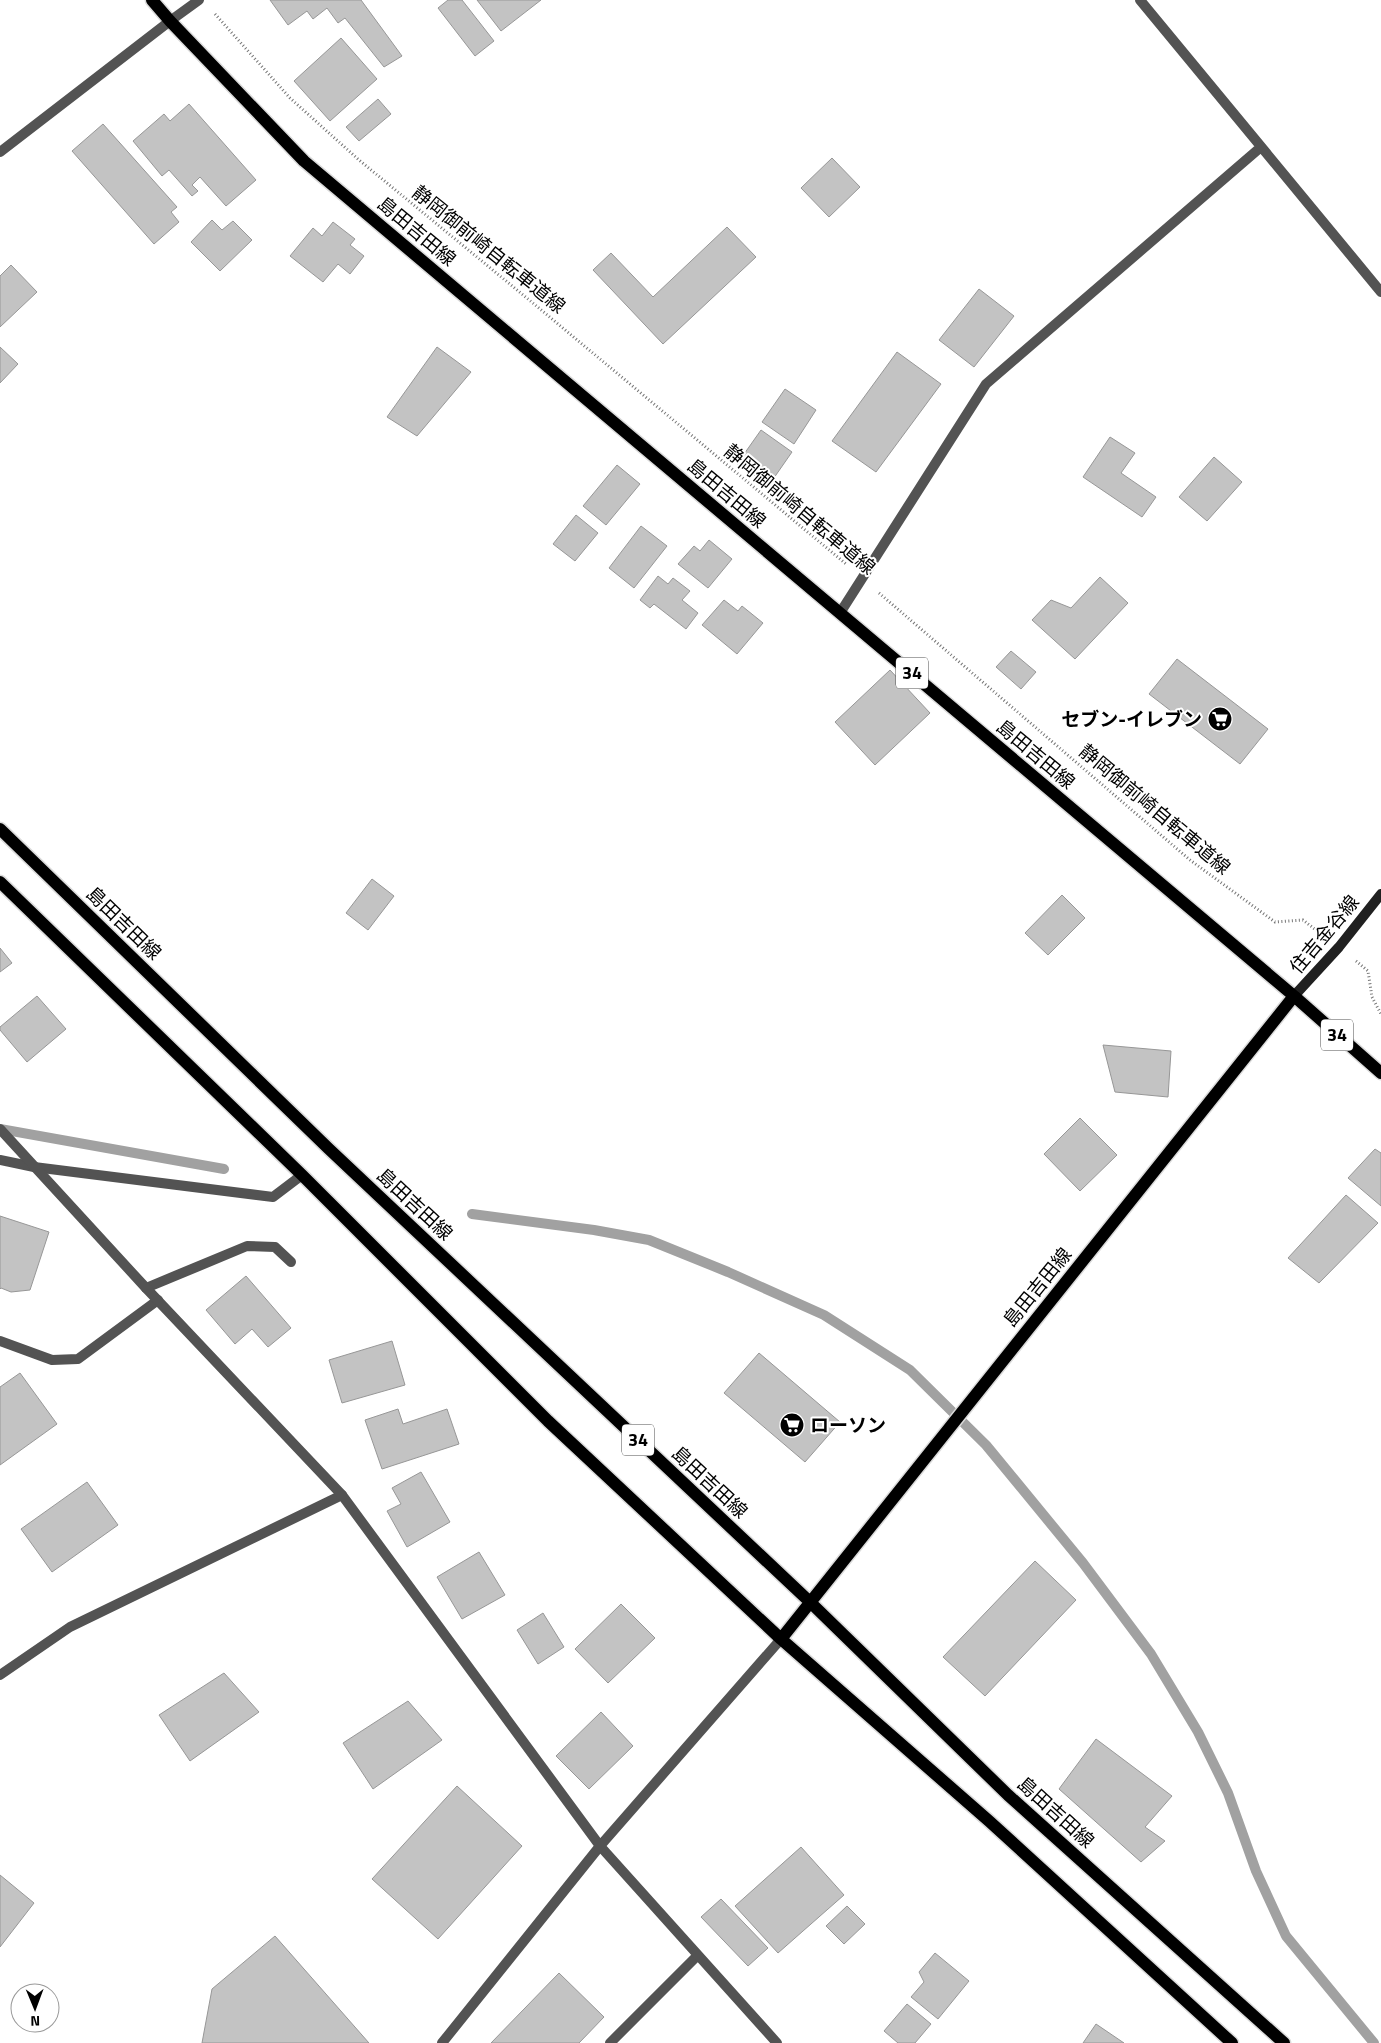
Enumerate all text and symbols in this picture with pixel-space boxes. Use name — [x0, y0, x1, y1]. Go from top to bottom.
street label: 静岡御前崎自転車道線 — [406, 178, 572, 320]
street label: 島田吉田線 — [372, 189, 463, 272]
street label: 静岡御前崎自転車道線 — [718, 436, 882, 581]
street label: 島田吉田線 — [682, 451, 773, 534]
road number: 34 — [896, 658, 928, 688]
place label: セブン-イレブン — [1061, 704, 1202, 733]
supermarket icon: セブン-イレブン — [1207, 706, 1233, 732]
street label: 島田吉田線 — [991, 712, 1082, 795]
street label: 静岡御前崎自転車道線 — [1073, 736, 1237, 881]
street label: 島田吉田線 — [80, 879, 169, 966]
street label: 住吉金谷線 — [1282, 888, 1365, 979]
road number: 34 — [1321, 1020, 1353, 1050]
street label: 島田吉田線 — [371, 1161, 460, 1247]
street label: 島田吉田線 — [995, 1241, 1078, 1333]
place label: ローソン — [810, 1410, 886, 1439]
supermarket icon: ローソン — [779, 1412, 805, 1438]
road number: 34 — [622, 1424, 654, 1456]
street label: 島田吉田線 — [666, 1439, 755, 1525]
street label: 島田吉田線 — [1011, 1769, 1101, 1854]
north arrow — [10, 1983, 60, 2033]
text: N — [30, 2011, 40, 2032]

